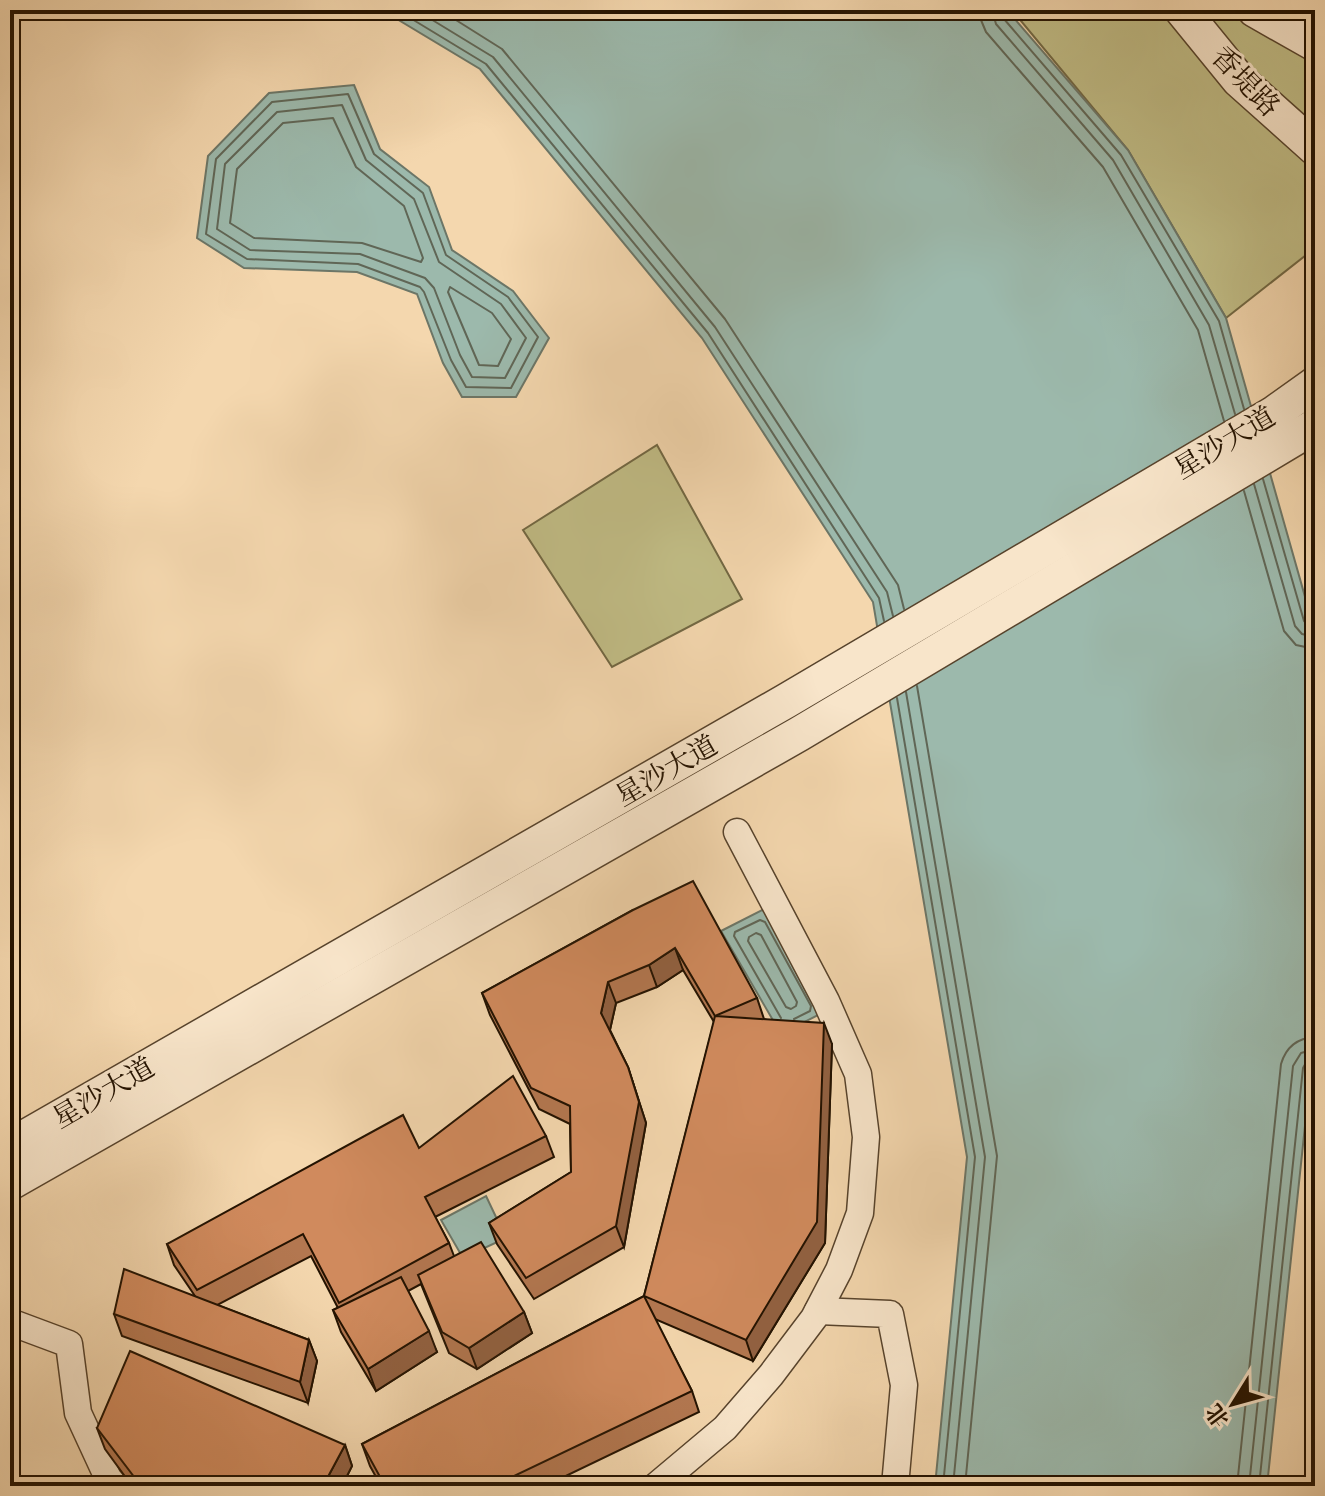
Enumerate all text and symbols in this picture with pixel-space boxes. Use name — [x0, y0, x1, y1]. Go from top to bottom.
street label: 香堤路 — [1202, 38, 1288, 125]
street label: 星沙大道 — [1167, 398, 1282, 488]
street label: 星沙大道 — [608, 726, 725, 815]
street label: 星沙大道 — [45, 1048, 162, 1137]
north arrow — [1193, 1364, 1273, 1444]
text: 北 — [1199, 1398, 1236, 1433]

